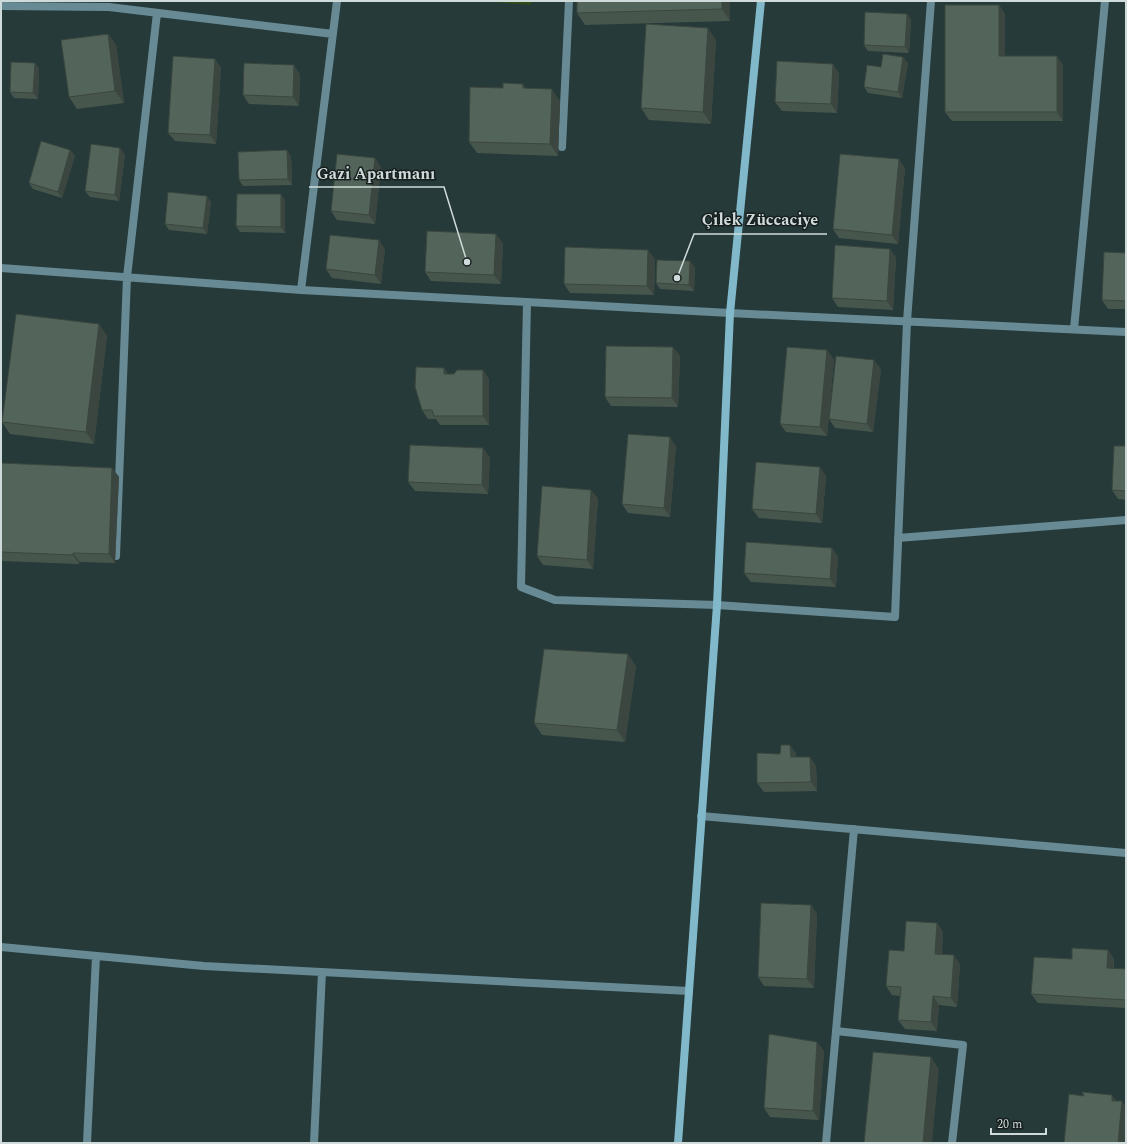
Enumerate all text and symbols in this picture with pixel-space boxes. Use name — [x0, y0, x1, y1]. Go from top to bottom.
callout: Gazi Apartmanı — [309, 159, 444, 187]
text: Gazi Apartmanı — [317, 162, 435, 186]
callout: Çilek Züccaciye — [694, 206, 827, 234]
text: Çilek Züccaciye — [702, 208, 818, 232]
scale bar — [991, 1110, 1046, 1136]
text: 20 m — [997, 1115, 1022, 1134]

